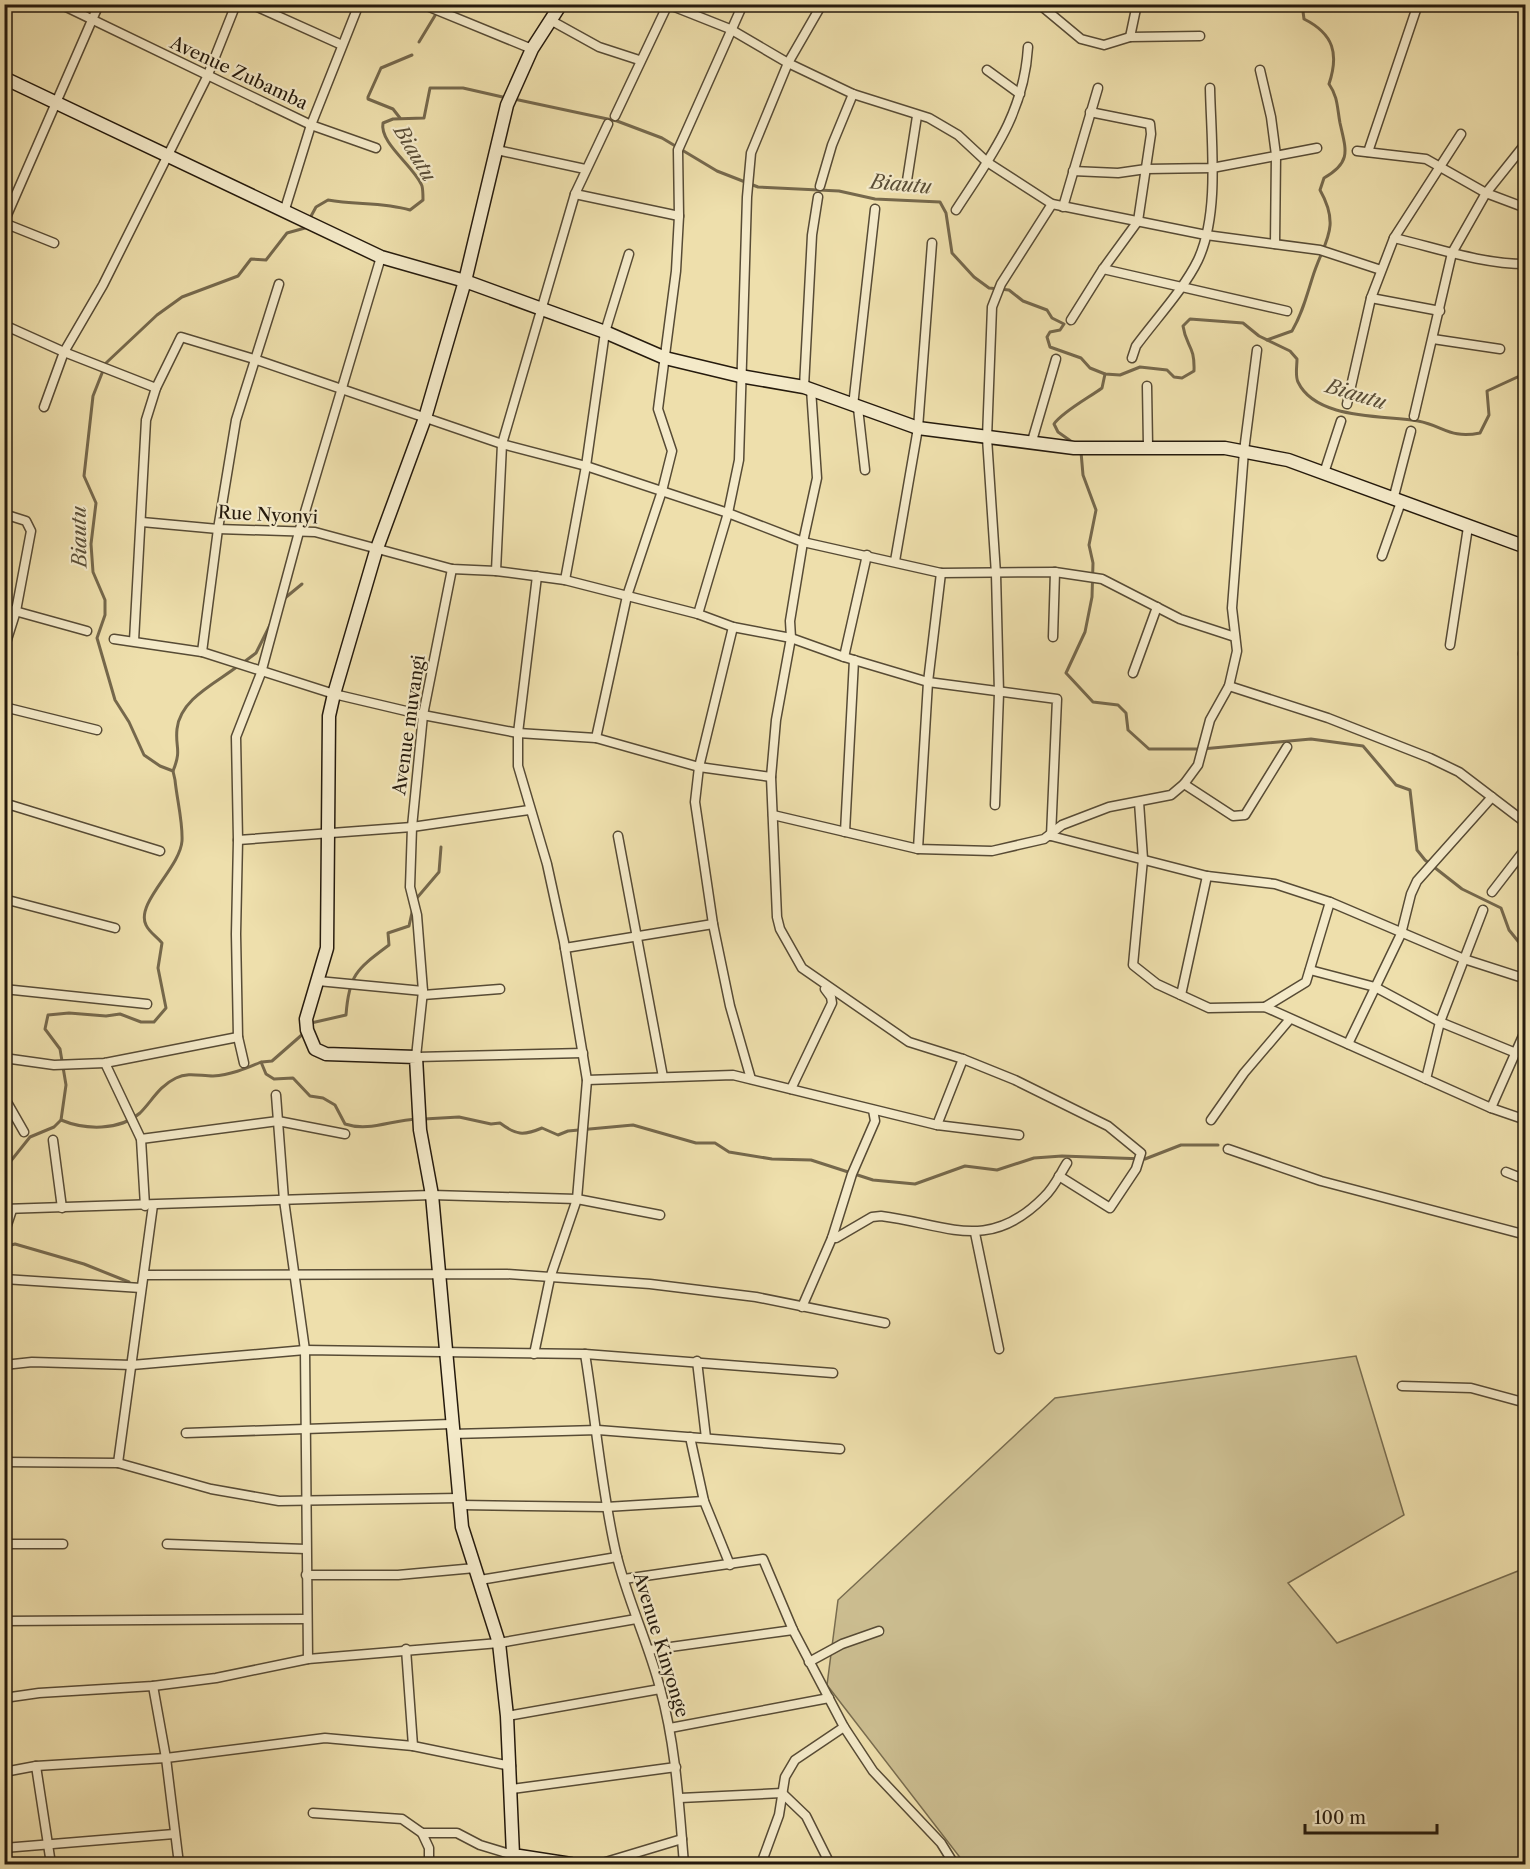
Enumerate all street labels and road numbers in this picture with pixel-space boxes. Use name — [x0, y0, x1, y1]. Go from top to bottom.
street label: Avenue Zubamba — [166, 31, 312, 115]
street label: Rue Nyonyi — [217, 501, 319, 529]
street label: Avenue muvangi — [388, 653, 430, 798]
street label: Avenue Kinyonge — [628, 1569, 694, 1720]

